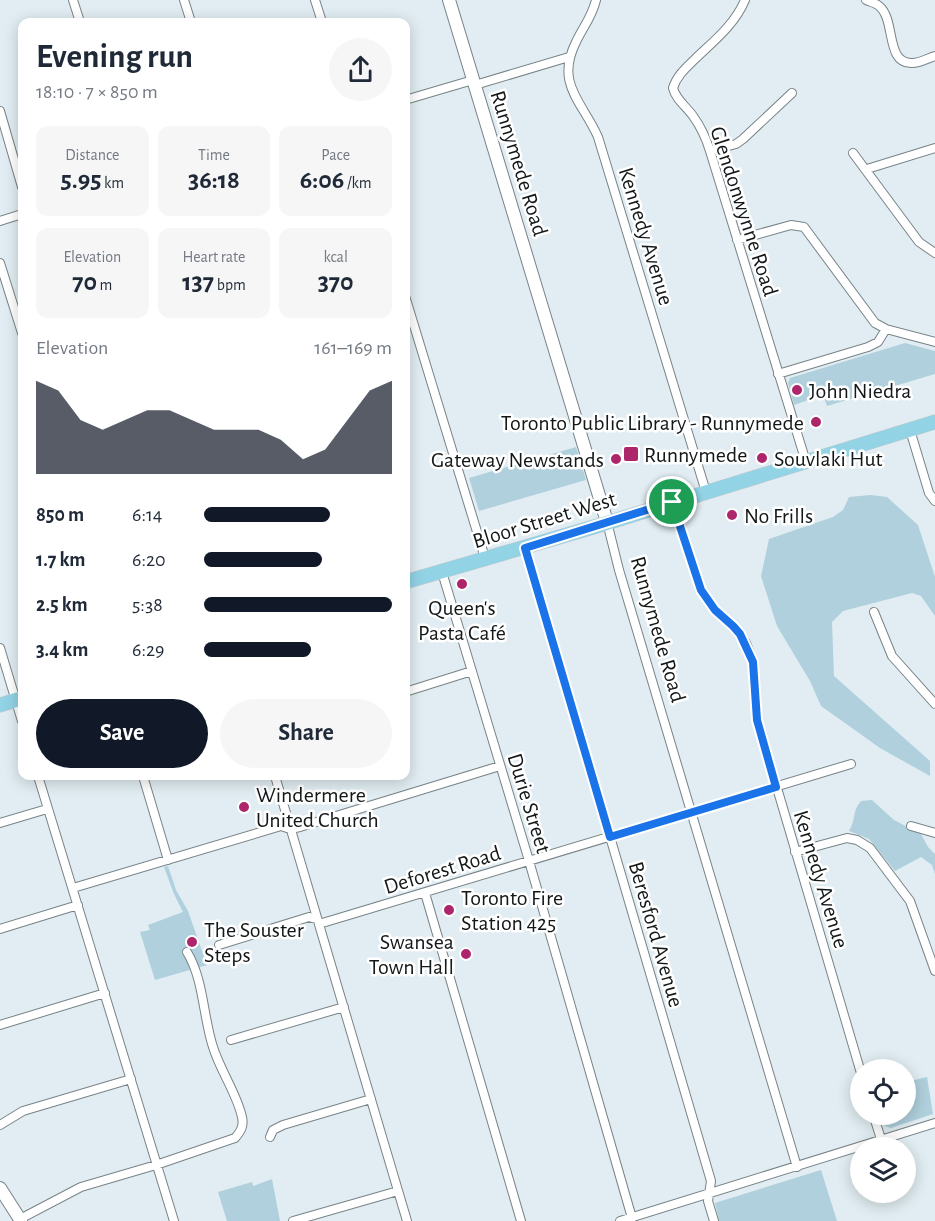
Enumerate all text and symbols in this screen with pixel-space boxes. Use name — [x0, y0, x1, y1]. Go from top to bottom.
button: share — [329, 38, 392, 101]
text: Evening run — [36, 41, 193, 74]
text: 18:10 · 7 × 850 m — [36, 82, 158, 102]
street label: Runnymede Road — [486, 88, 552, 239]
street label: Glendonwynne Road — [706, 124, 782, 299]
text: Distance — [65, 147, 119, 163]
text: Time — [198, 147, 230, 163]
text: Pace — [321, 147, 350, 163]
street label: Kennedy Avenue — [615, 165, 677, 308]
text: 5.95 — [60, 167, 101, 193]
text: 36:18 — [188, 167, 240, 193]
text: 6:06 — [300, 167, 344, 193]
text: km — [101, 175, 124, 191]
text: /km — [344, 175, 372, 191]
text: Elevation — [63, 249, 121, 265]
text: Heart rate — [183, 249, 245, 265]
text: kcal — [323, 249, 348, 265]
text: 70 — [72, 269, 97, 295]
text: 137 — [182, 269, 214, 295]
text: 370 — [318, 269, 354, 295]
text: m — [97, 277, 112, 293]
text: bpm — [214, 277, 246, 293]
text: Elevation — [36, 338, 108, 358]
text: 161–169 m — [314, 338, 392, 358]
place label: John Niedra — [809, 380, 911, 402]
marker: John Niedra — [790, 383, 804, 397]
place label: Toronto Public Library - Runnymede — [501, 412, 804, 434]
marker: Toronto Public Library - Runnymede — [809, 415, 823, 429]
place label: Runnymede — [644, 444, 748, 466]
marker: Runnymede — [622, 445, 640, 463]
place label: Souvlaki Hut — [774, 448, 883, 470]
place label: Gateway Newstands — [431, 449, 604, 471]
marker: Souvlaki Hut — [755, 451, 769, 465]
marker: Gateway Newstands — [609, 452, 623, 466]
pin — [646, 476, 697, 527]
icon: arrive — [655, 485, 688, 518]
street label: Bloor Street West — [470, 488, 619, 552]
text: 850 m — [36, 505, 84, 525]
text: 6:14 — [132, 505, 162, 525]
place label: No Frills — [744, 505, 813, 527]
marker: No Frills — [725, 508, 739, 522]
text: 1.7 km — [36, 550, 85, 570]
text: 6:20 — [132, 550, 166, 570]
street label: Runnymede Road — [627, 554, 689, 705]
marker: Queen's Pasta Café — [455, 577, 469, 591]
text: 2.5 km — [36, 595, 88, 615]
text: 5:38 — [132, 595, 163, 615]
place label: Queen's Pasta Café — [418, 597, 506, 644]
text: 3.4 km — [36, 640, 88, 660]
text: 6:29 — [132, 640, 164, 660]
button: Save — [36, 699, 208, 768]
button: Share — [220, 699, 392, 768]
street label: Durie Street — [503, 751, 555, 856]
place label: Windermere United Church — [256, 784, 379, 831]
marker: Windermere United Church — [237, 800, 251, 814]
street label: Kennedy Avenue — [790, 808, 852, 951]
street label: Deforest Road — [381, 842, 503, 898]
street label: Beresford Avenue — [625, 859, 687, 1009]
place label: Toronto Fire Station 425 — [461, 887, 563, 934]
marker: Toronto Fire Station 425 — [442, 903, 456, 917]
place label: The Souster Steps — [204, 919, 304, 966]
place label: Swansea Town Hall — [369, 931, 454, 978]
marker: The Souster Steps — [185, 935, 199, 949]
marker: Swansea Town Hall — [459, 947, 473, 961]
map controls — [850, 1059, 916, 1203]
button: locate — [850, 1059, 916, 1125]
button: layers — [850, 1137, 916, 1203]

